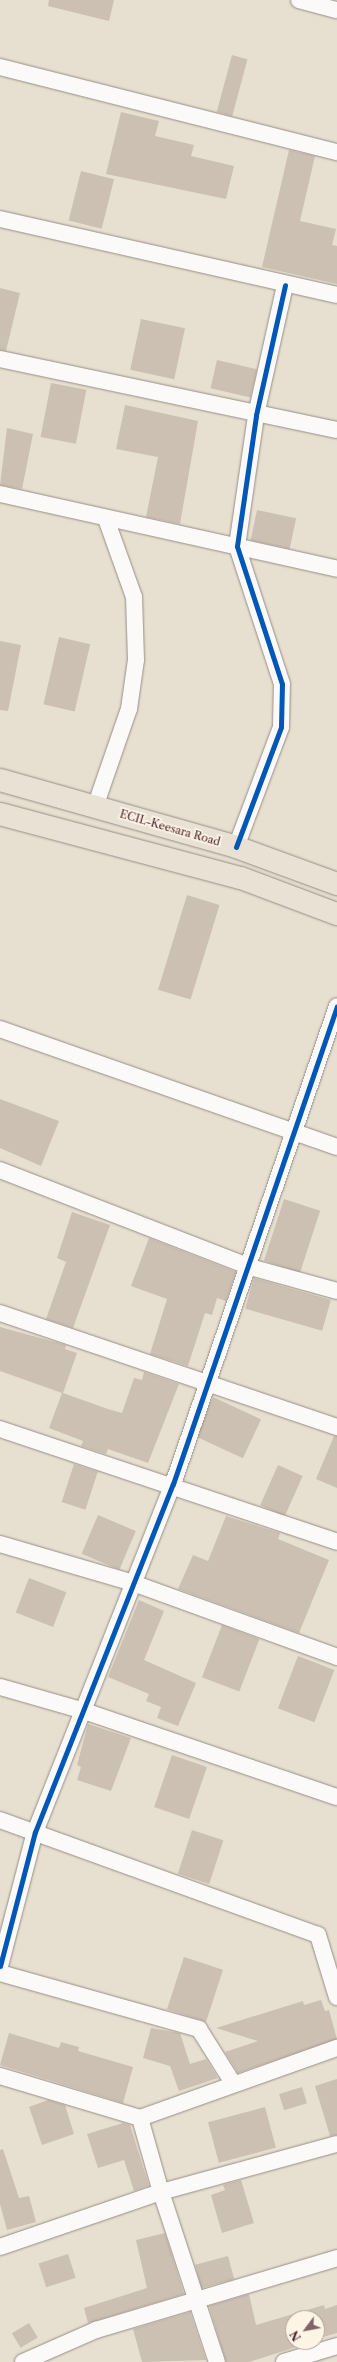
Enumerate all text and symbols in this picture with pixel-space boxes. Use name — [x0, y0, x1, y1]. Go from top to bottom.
street label: ECIL-Keesara Road — [118, 807, 222, 849]
north arrow — [285, 2310, 325, 2350]
text: N — [287, 2328, 304, 2344]

